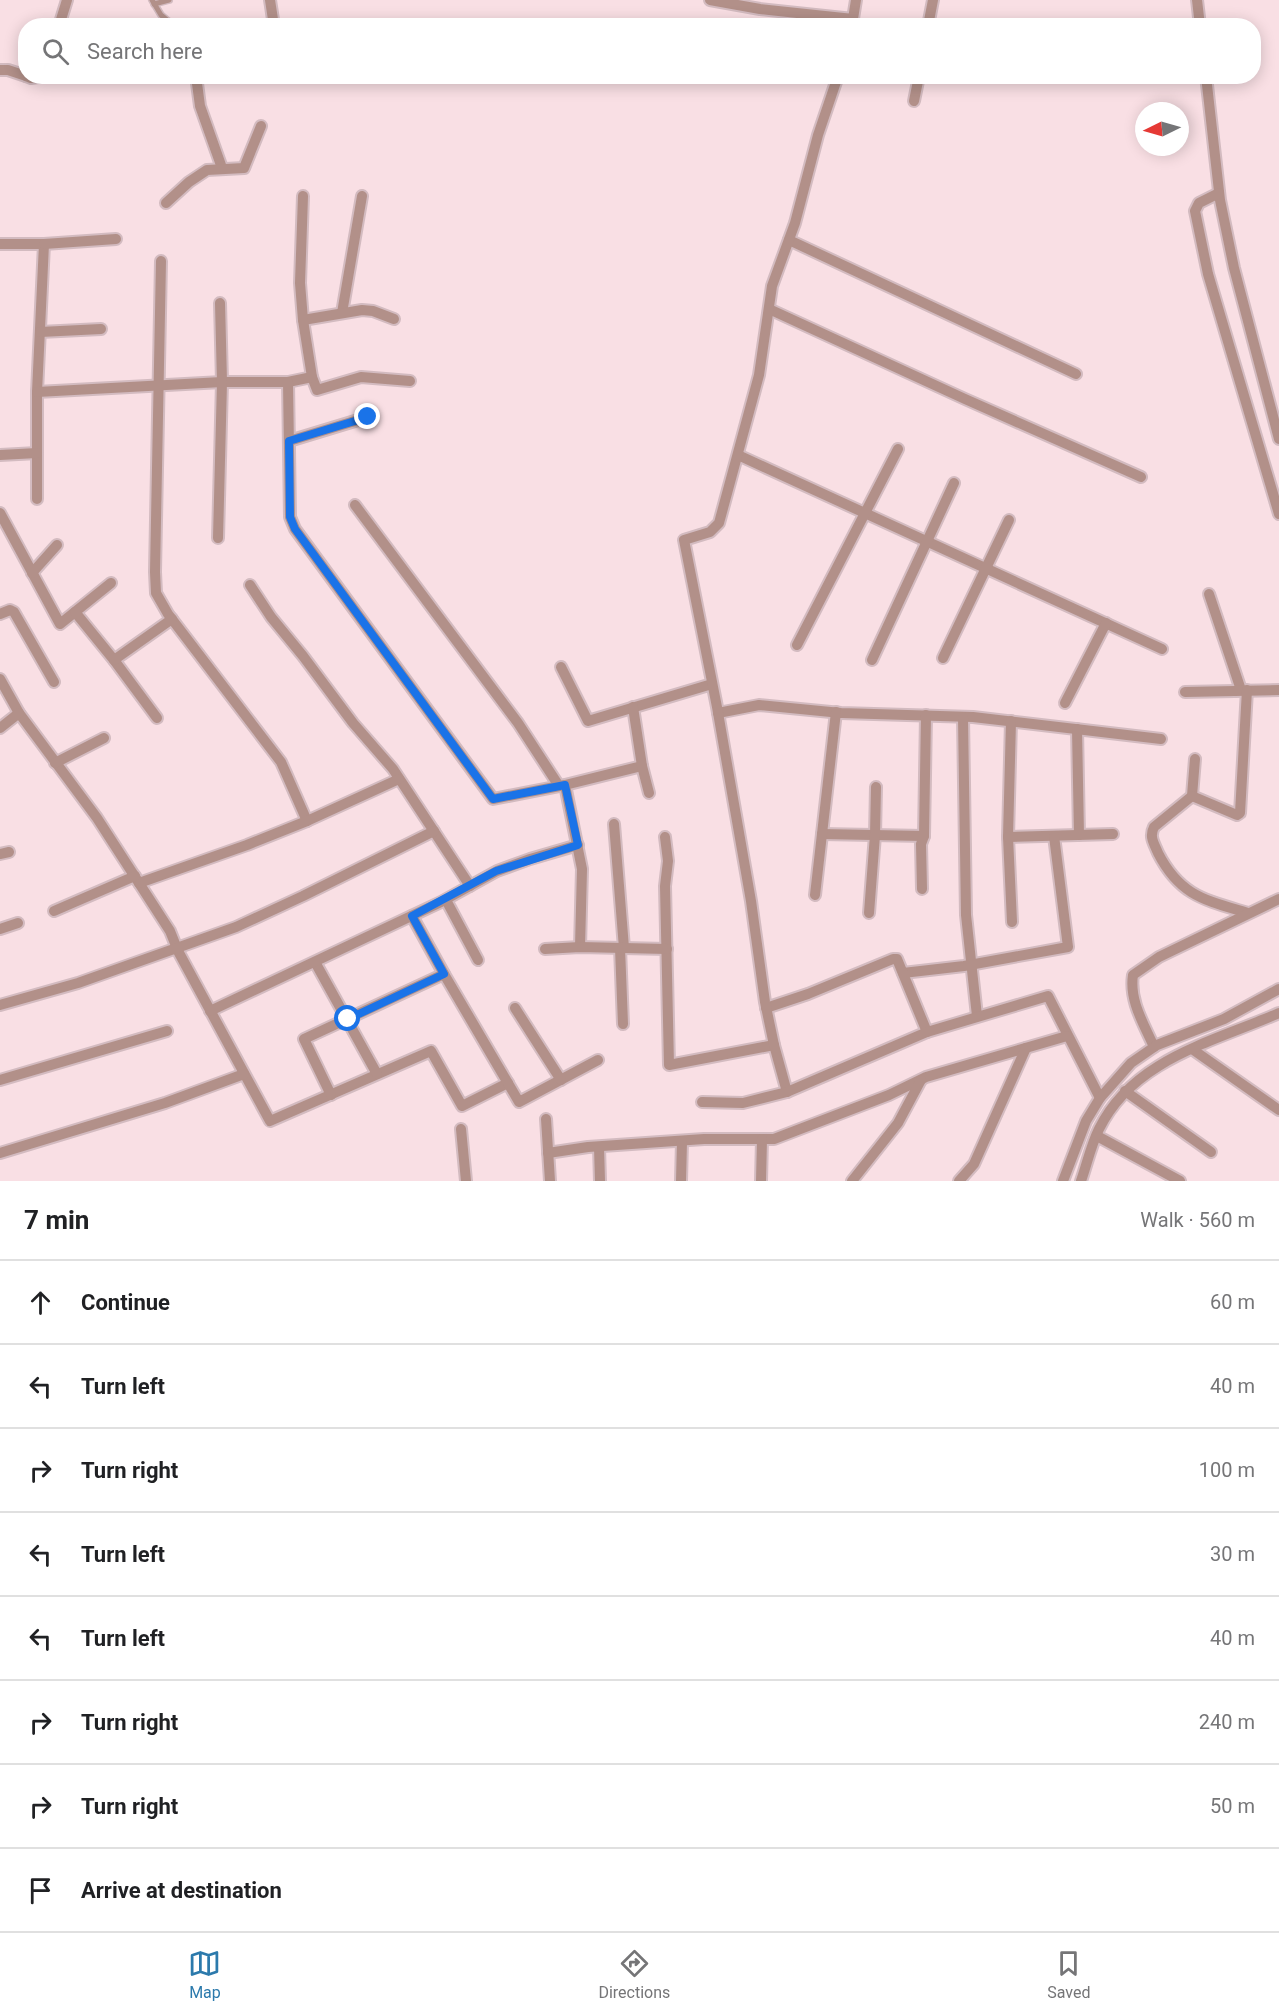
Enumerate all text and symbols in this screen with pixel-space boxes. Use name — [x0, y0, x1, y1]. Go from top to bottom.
search box — [18, 18, 1261, 84]
icon: search — [39, 35, 72, 68]
text: Search here — [87, 39, 203, 64]
north arrow — [1135, 102, 1189, 156]
route end — [354, 403, 380, 429]
route start — [334, 1005, 360, 1031]
text: 7 min — [24, 1205, 89, 1235]
text: Walk · 560 m — [1140, 1208, 1255, 1232]
icon: ahead — [24, 1286, 57, 1319]
text: Continue — [81, 1290, 170, 1315]
text: 60 m — [1210, 1290, 1255, 1314]
icon: left — [24, 1370, 57, 1403]
text: Turn left — [81, 1374, 165, 1399]
text: 40 m — [1210, 1374, 1255, 1398]
icon: right — [24, 1454, 57, 1487]
text: Turn right — [81, 1458, 178, 1483]
text: 100 m — [1199, 1458, 1255, 1482]
icon: left — [24, 1538, 57, 1571]
text: Turn left — [81, 1542, 165, 1567]
text: 30 m — [1210, 1542, 1255, 1566]
icon: left — [24, 1622, 57, 1655]
text: Turn left — [81, 1626, 165, 1651]
text: 40 m — [1210, 1626, 1255, 1650]
icon: right — [24, 1706, 57, 1739]
text: Turn right — [81, 1710, 178, 1735]
text: 240 m — [1199, 1710, 1255, 1734]
icon: right — [24, 1790, 57, 1823]
text: Turn right — [81, 1794, 178, 1819]
text: 50 m — [1210, 1794, 1255, 1818]
icon: arrive — [24, 1874, 57, 1907]
text: Arrive at destination — [81, 1878, 282, 1903]
tab: Map — [188, 1947, 221, 2002]
tab: Directions — [598, 1947, 670, 2002]
tab: Saved — [1047, 1947, 1091, 2002]

